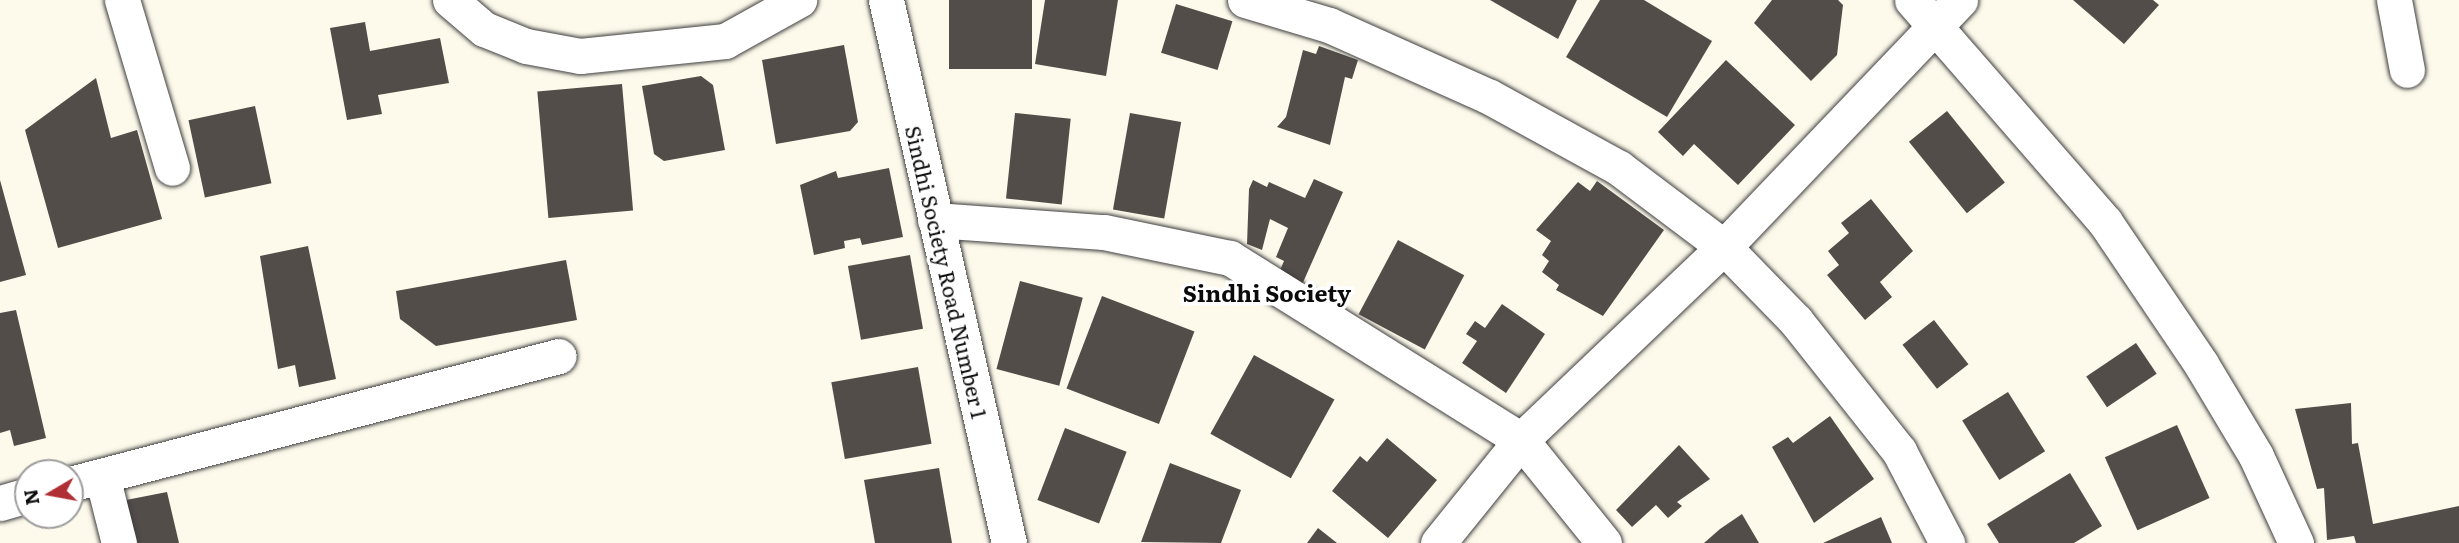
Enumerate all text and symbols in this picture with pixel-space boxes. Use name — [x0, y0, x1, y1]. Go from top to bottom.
street label: Sindhi Society Road Number 1 — [901, 123, 993, 421]
district label: Sindhi Society — [1183, 278, 1351, 306]
north arrow — [14, 459, 84, 529]
text: N — [15, 487, 45, 508]

